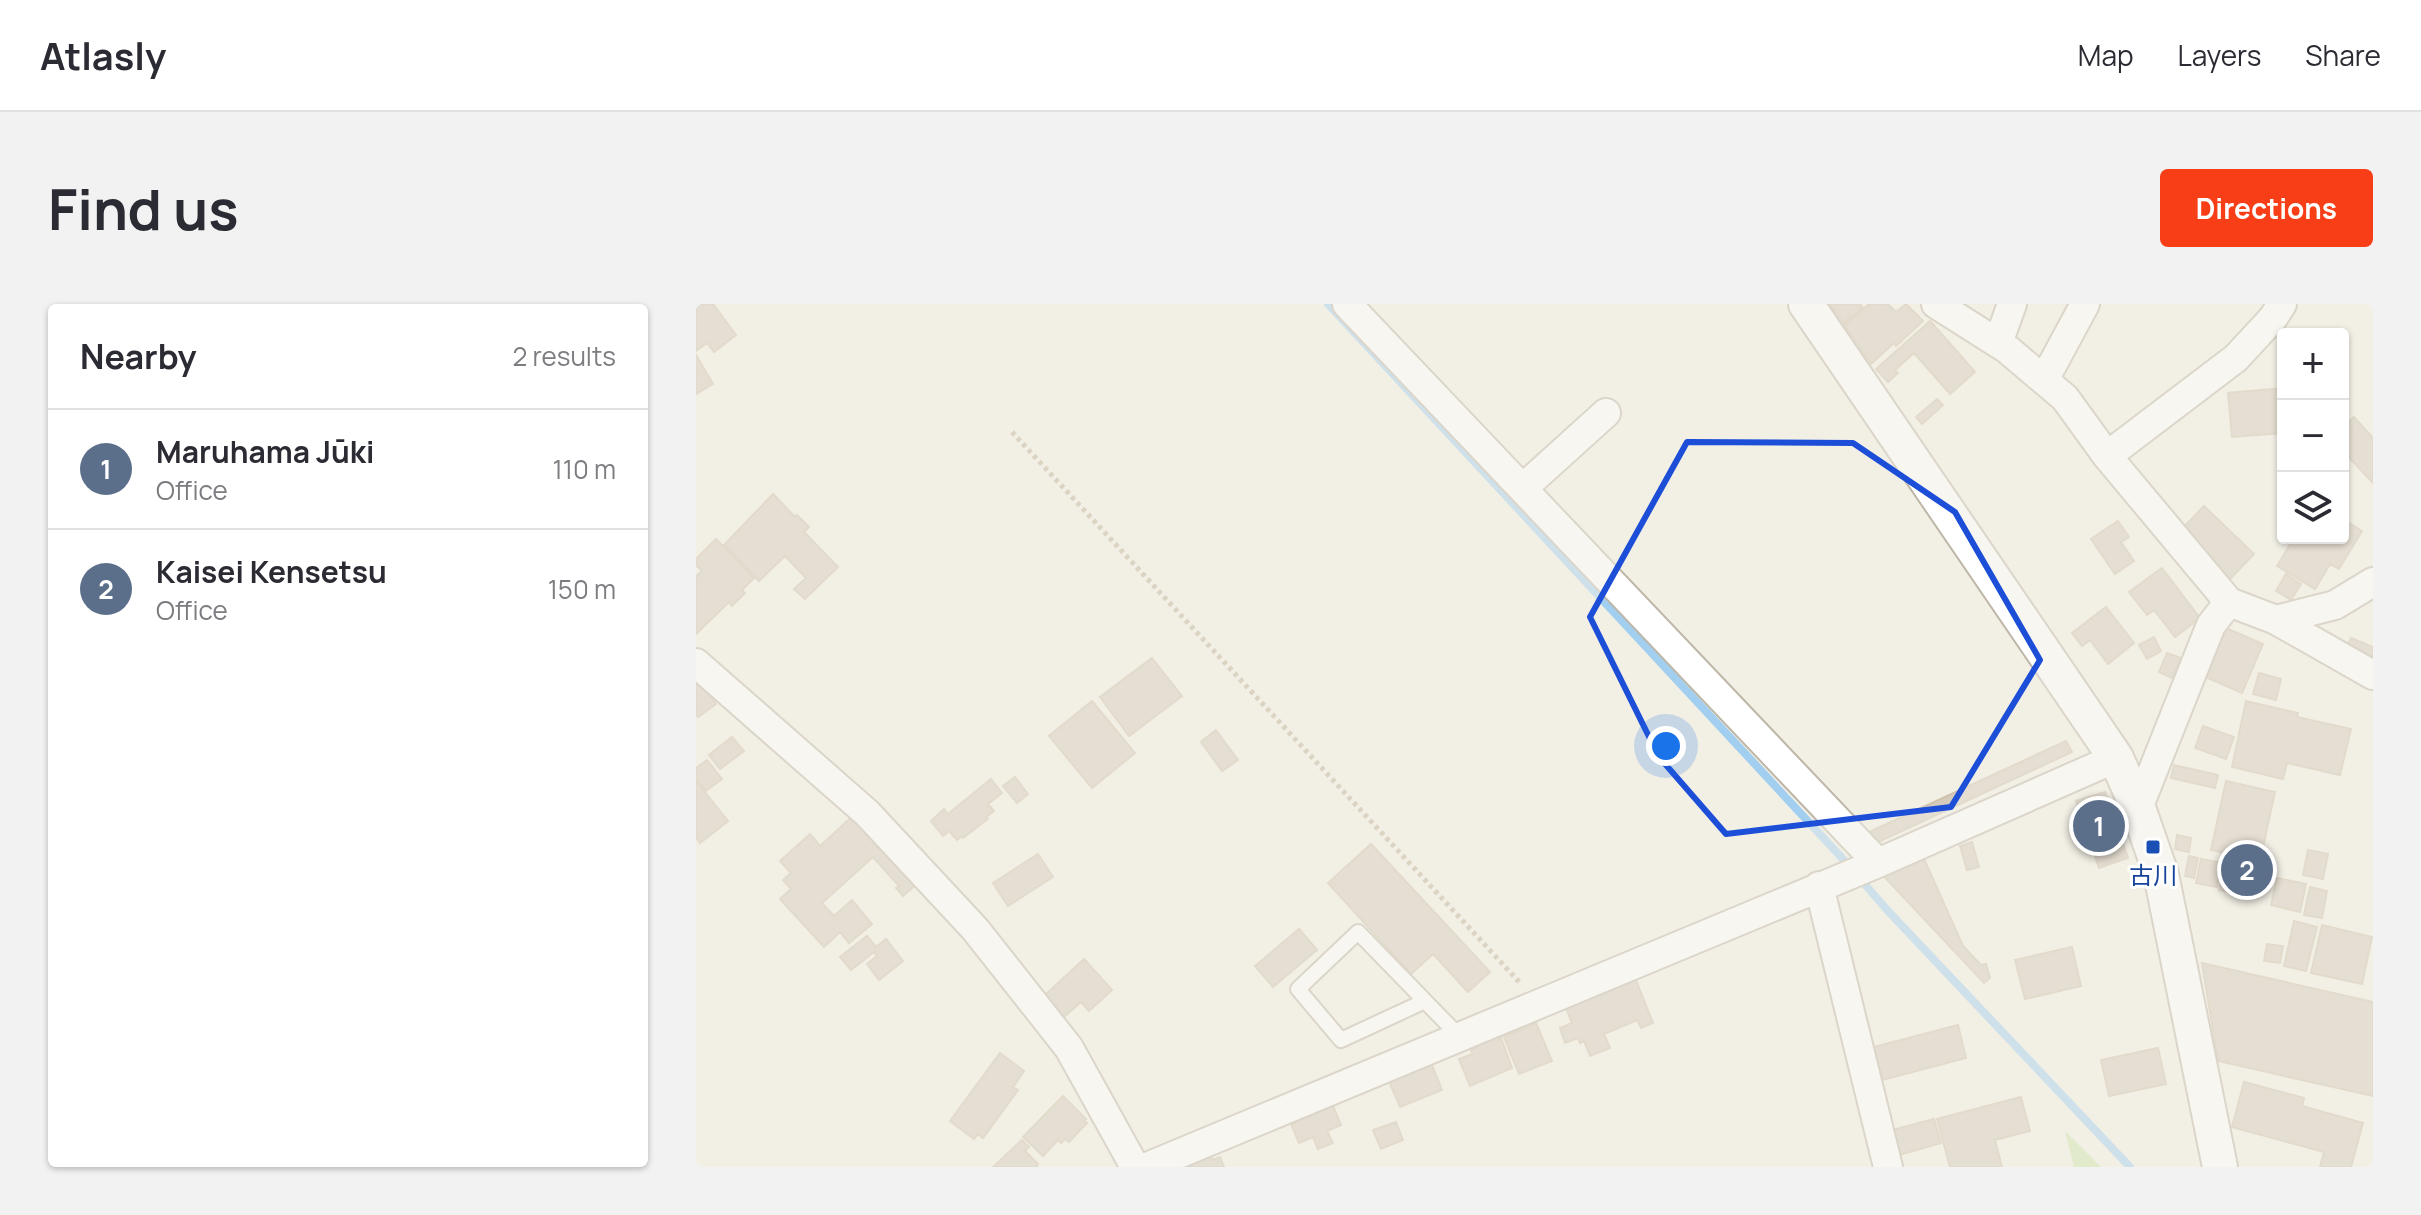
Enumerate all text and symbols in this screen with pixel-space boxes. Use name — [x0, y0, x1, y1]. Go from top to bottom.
text: Atlasly — [40, 29, 166, 81]
text: Map — [2078, 36, 2134, 74]
text: Layers — [2178, 36, 2261, 74]
text: Share — [2305, 36, 2381, 74]
button: Directions — [2160, 169, 2373, 247]
text: Find us — [48, 170, 239, 247]
map controls — [2277, 328, 2349, 544]
button: + — [2277, 328, 2349, 400]
text: Nearby — [80, 333, 196, 379]
text: 2 results — [512, 338, 616, 374]
button: − — [2277, 400, 2349, 472]
text: Maruhama Jūki — [156, 431, 374, 472]
text: 1 — [100, 451, 112, 487]
text: 110 m — [553, 451, 616, 487]
text: Office — [156, 472, 228, 508]
button: layers — [2277, 472, 2349, 544]
text: Kaisei Kensetsu — [156, 551, 387, 592]
text: 2 — [98, 571, 114, 607]
text: 150 m — [548, 571, 616, 607]
text: Office — [156, 592, 228, 628]
your location — [1646, 726, 1686, 766]
pin: 1 — [2073, 796, 2125, 856]
marker: 古川 — [2144, 838, 2162, 856]
pin: 2 — [2221, 840, 2273, 900]
place label: 古川 — [2129, 858, 2177, 891]

